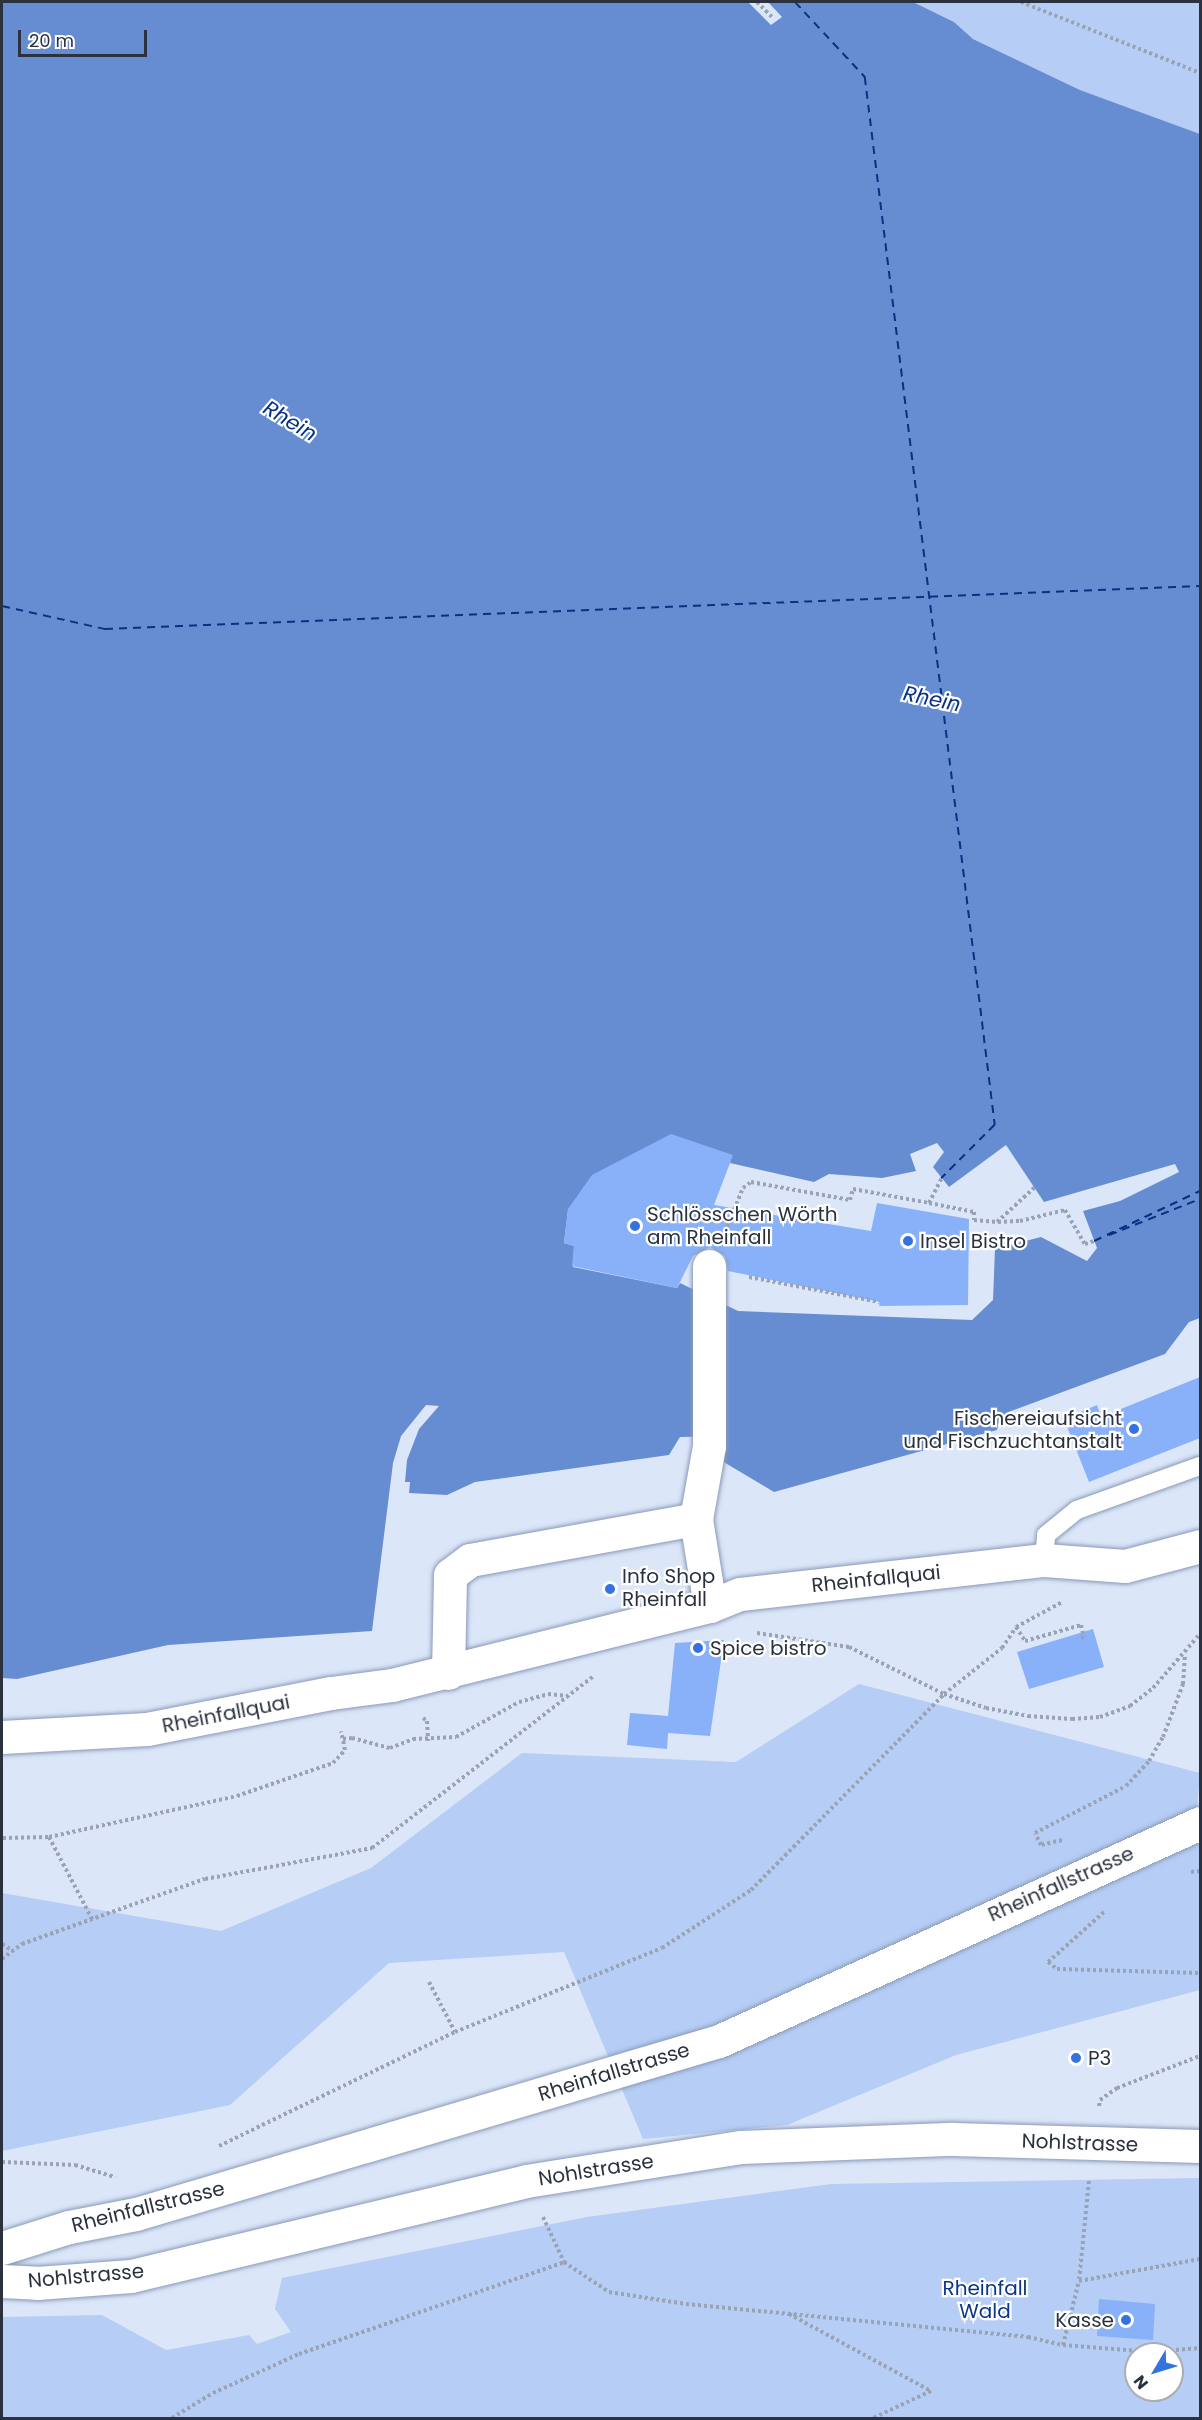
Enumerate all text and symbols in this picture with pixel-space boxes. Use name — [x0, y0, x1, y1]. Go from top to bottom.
scale bar — [21, 18, 150, 56]
text: 20 m — [29, 28, 74, 53]
water label: Rhein — [259, 395, 321, 447]
water label: Rhein — [901, 681, 963, 717]
place label: Schlösschen Wörth am Rheinfall — [647, 1202, 838, 1249]
marker: Schlösschen Wörth am Rheinfall — [628, 1219, 642, 1233]
place label: Insel Bistro — [920, 1229, 1026, 1253]
marker: Insel Bistro — [901, 1234, 915, 1248]
place label: Fischereiaufsicht und Fischzuchtanstalt — [903, 1406, 1122, 1453]
marker: Fischereiaufsicht und Fischzuchtanstalt — [1127, 1422, 1141, 1436]
street label: Rheinfallquai — [810, 1560, 942, 1598]
place label: Info Shop Rheinfall — [622, 1565, 715, 1612]
marker: Info Shop Rheinfall — [603, 1582, 617, 1596]
place label: Spice bistro — [710, 1636, 826, 1660]
marker: Spice bistro — [691, 1641, 705, 1655]
street label: Rheinfallquai — [160, 1690, 292, 1738]
street label: Rheinfallstrasse — [984, 1841, 1138, 1927]
street label: Rheinfallstrasse — [535, 2038, 693, 2106]
place label: P3 — [1088, 2046, 1111, 2070]
marker: P3 — [1069, 2051, 1083, 2065]
street label: Nohlstrasse — [1021, 2129, 1139, 2157]
street label: Nohlstrasse — [537, 2149, 655, 2191]
street label: Rheinfallstrasse — [69, 2176, 227, 2238]
street label: Nohlstrasse — [27, 2259, 145, 2293]
park label: Rheinfall Wald — [942, 2277, 1028, 2324]
place label: Kasse — [1055, 2308, 1114, 2332]
marker: Kasse — [1119, 2313, 1133, 2327]
north arrow — [1124, 2342, 1184, 2402]
text: N — [1128, 2370, 1154, 2394]

